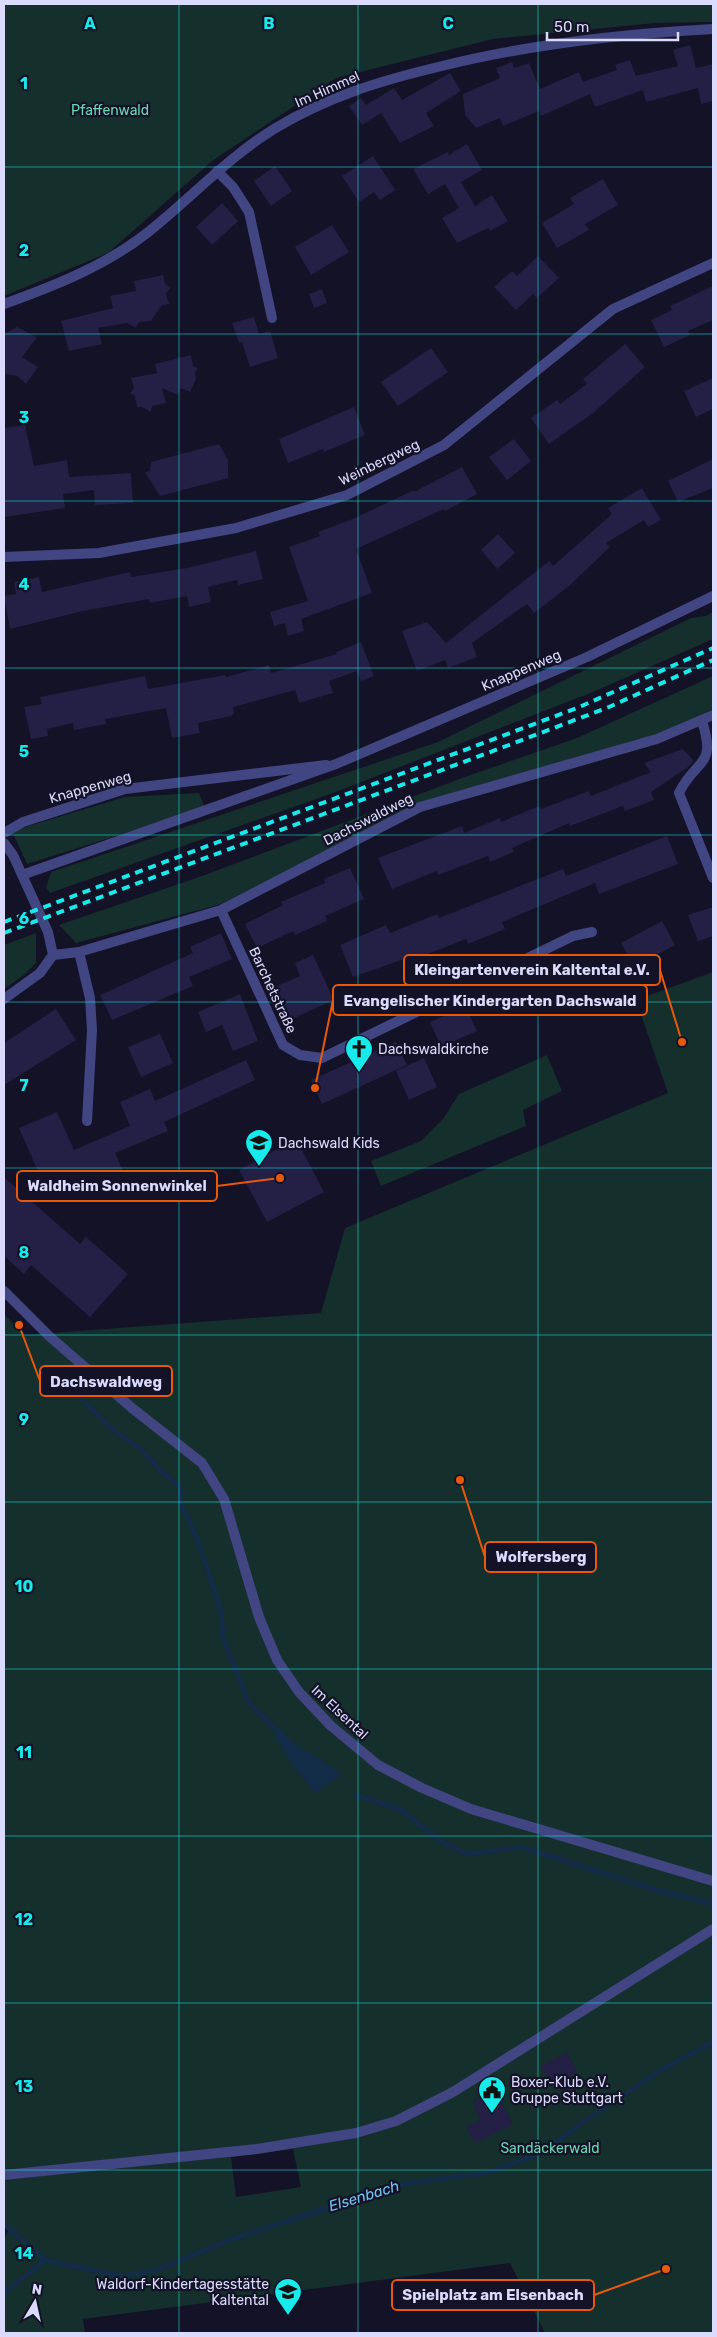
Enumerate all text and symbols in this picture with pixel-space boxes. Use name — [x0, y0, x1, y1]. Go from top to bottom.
scale bar — [547, 10, 678, 42]
text: A — [84, 14, 96, 33]
text: B — [263, 14, 275, 33]
text: C — [442, 14, 454, 33]
text: 50 m — [554, 18, 589, 36]
street label: Im Himmel — [292, 68, 362, 111]
text: 1 — [20, 74, 28, 93]
park label: Pfaffenwald — [71, 102, 149, 119]
text: 2 — [19, 241, 29, 260]
text: 3 — [19, 408, 29, 427]
street label: Weinbergweg — [336, 436, 422, 489]
text: 4 — [19, 575, 30, 594]
street label: Knappenweg — [479, 646, 564, 695]
text: 5 — [19, 742, 29, 761]
street label: Knappenweg — [47, 768, 133, 807]
street label: Dachswaldweg — [321, 790, 416, 849]
text: 6 — [19, 909, 29, 928]
street label: Barchetstraße — [245, 944, 300, 1036]
callout: Kleingartenverein Kaltental e.V. — [404, 955, 660, 985]
text: Kleingartenverein Kaltental e.V. — [414, 961, 650, 979]
callout: Evangelischer Kindergarten Dachswald — [333, 985, 647, 1015]
text: Evangelischer Kindergarten Dachswald — [343, 992, 637, 1010]
church icon: Dachswaldkirche — [344, 1034, 374, 1073]
place label: Dachswaldkirche — [378, 1041, 489, 1058]
text: 7 — [19, 1076, 29, 1095]
school or university icon: Dachswald Kids — [244, 1128, 274, 1167]
place label: Dachswald Kids — [278, 1135, 380, 1152]
callout: Waldheim Sonnenwinkel — [17, 1171, 217, 1201]
text: Waldheim Sonnenwinkel — [27, 1177, 207, 1195]
text: 8 — [19, 1243, 30, 1262]
callout: Dachswaldweg — [40, 1366, 172, 1396]
text: Dachswaldweg — [50, 1373, 162, 1391]
text: 9 — [19, 1410, 29, 1429]
callout: Wolfersberg — [485, 1542, 596, 1572]
text: Wolfersberg — [496, 1548, 586, 1566]
text: 10 — [15, 1577, 34, 1596]
street label: Im Elsental — [308, 1682, 372, 1743]
text: 11 — [16, 1743, 32, 1762]
text: 12 — [15, 1910, 33, 1929]
place label: Boxer-Klub e.V. Gruppe Stuttgart — [511, 2074, 623, 2107]
public building icon: Boxer-Klub e.V. Gruppe Stuttgart — [477, 2075, 507, 2114]
text: 13 — [15, 2077, 33, 2096]
park label: Sandäckerwald — [500, 2140, 600, 2157]
water label: Elsenbach — [326, 2177, 402, 2215]
text: 14 — [15, 2244, 34, 2263]
place label: Waldorf-Kindertagesstätte Kaltental — [96, 2276, 269, 2309]
north arrow — [10, 2277, 60, 2327]
school or university icon: Waldorf-Kindertagesstätte Kaltental — [273, 2277, 303, 2316]
text: N — [31, 2280, 43, 2299]
callout: Spielplatz am Elsenbach — [392, 2280, 594, 2310]
text: Spielplatz am Elsenbach — [402, 2286, 584, 2304]

